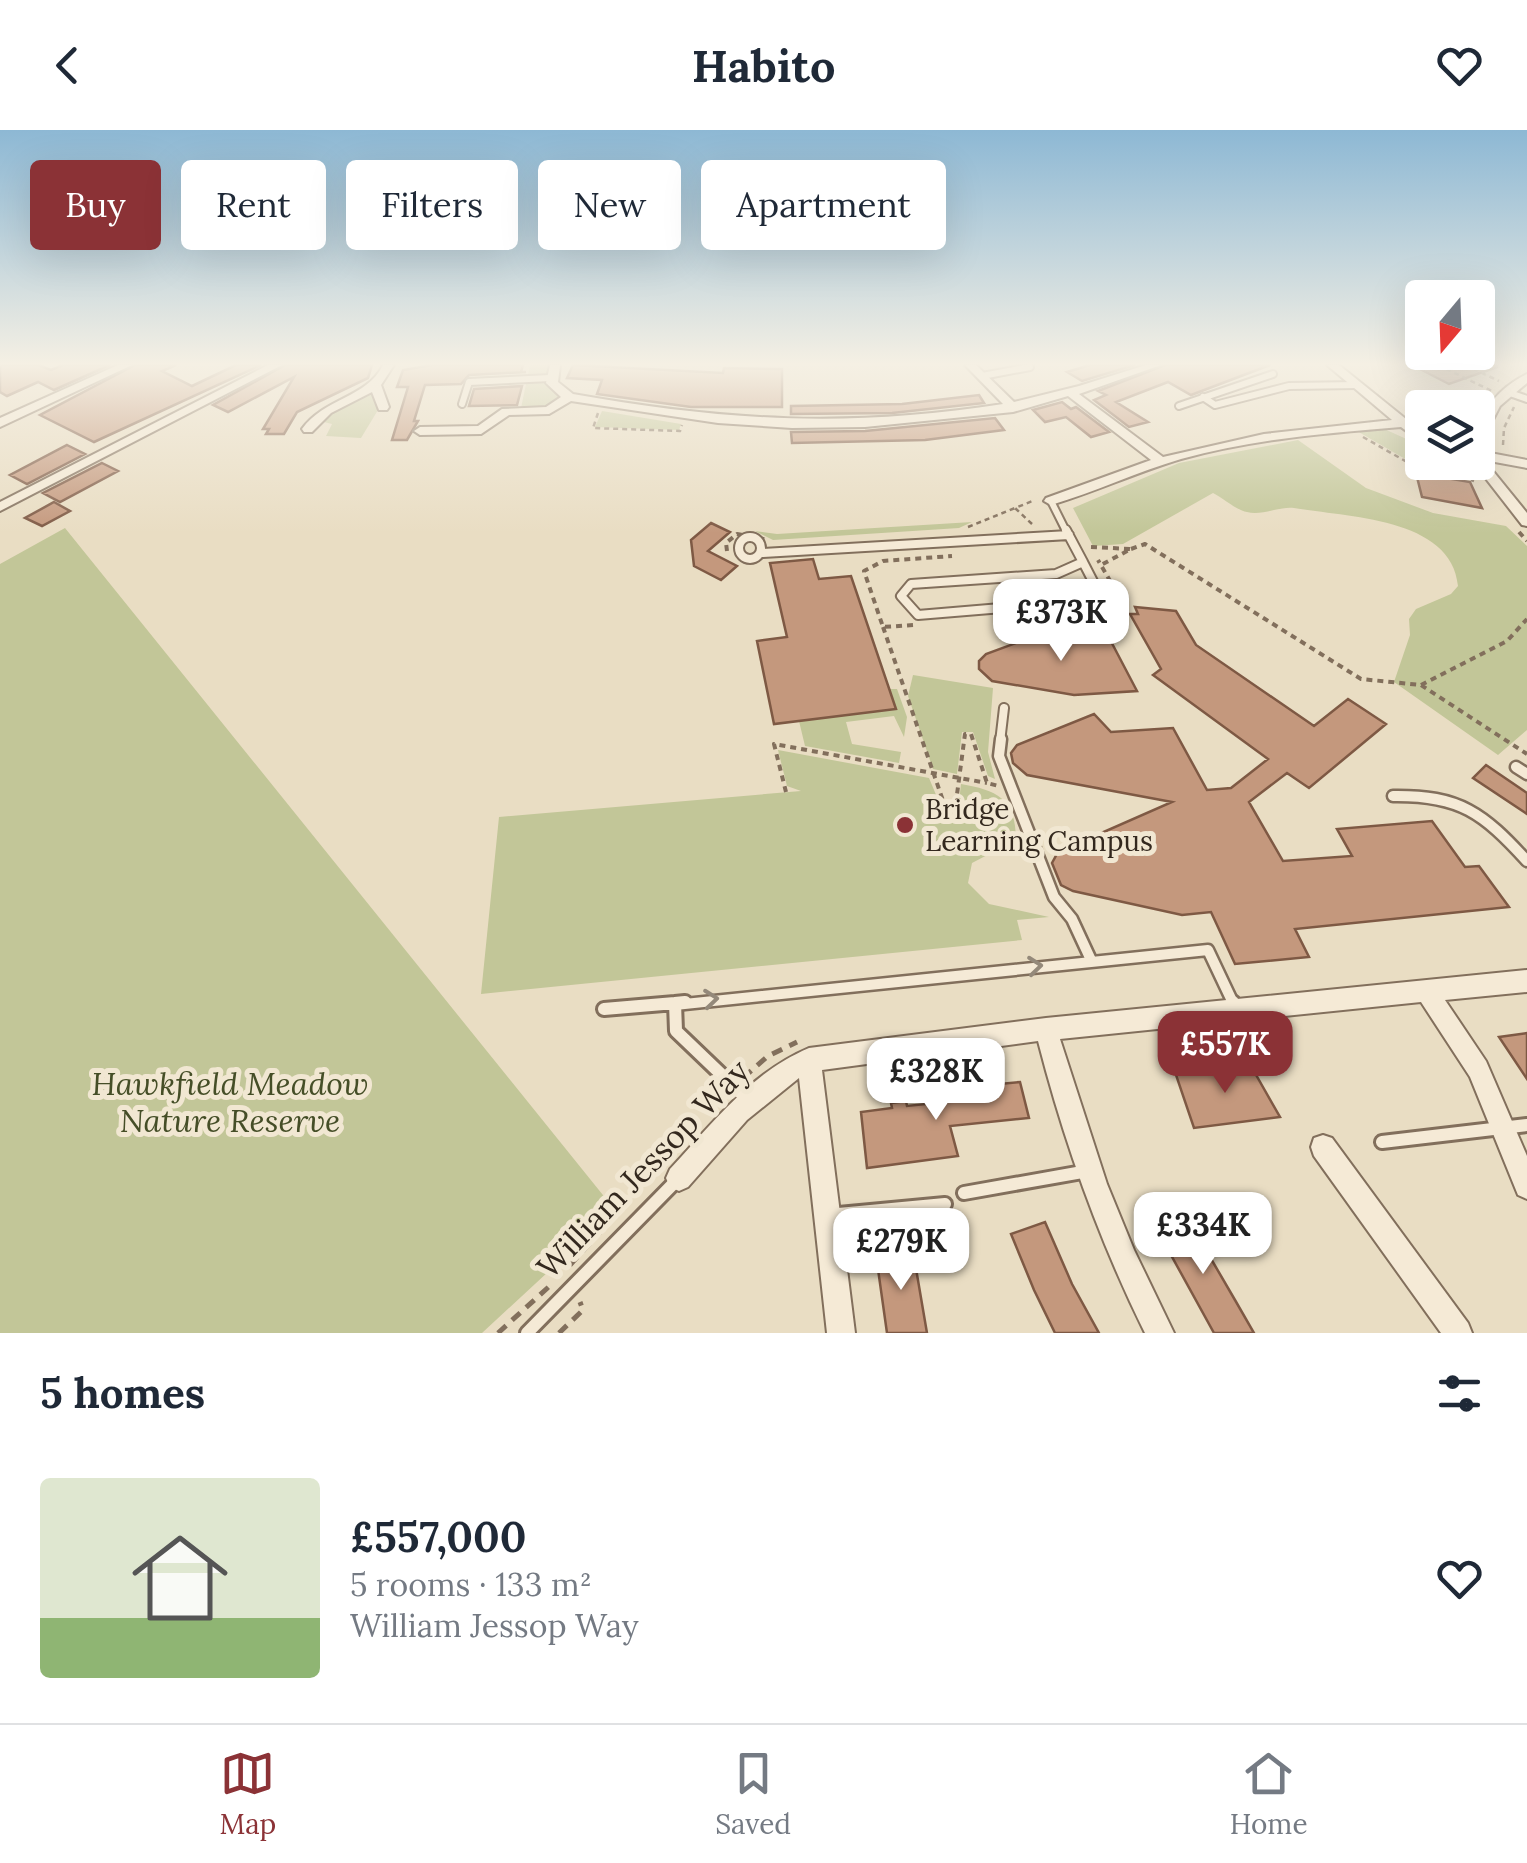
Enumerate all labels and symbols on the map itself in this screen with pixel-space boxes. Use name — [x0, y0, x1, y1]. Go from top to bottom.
north arrow — [1405, 280, 1495, 370]
pin: £373K — [991, 579, 1131, 664]
place label: Bridge Learning Campus — [925, 791, 1153, 859]
marker: Bridge Learning Campus — [894, 814, 916, 836]
one-way arrow — [1027, 956, 1043, 977]
one-way arrow — [704, 989, 720, 1010]
pin: £557K — [1155, 1011, 1295, 1096]
pin: £328K — [866, 1038, 1006, 1123]
street label: William Jessop Way — [528, 1051, 758, 1287]
park label: Hawkfield Meadow Nature Reserve — [92, 1063, 368, 1141]
pin: £334K — [1133, 1192, 1273, 1277]
pin: £279K — [831, 1208, 971, 1293]

